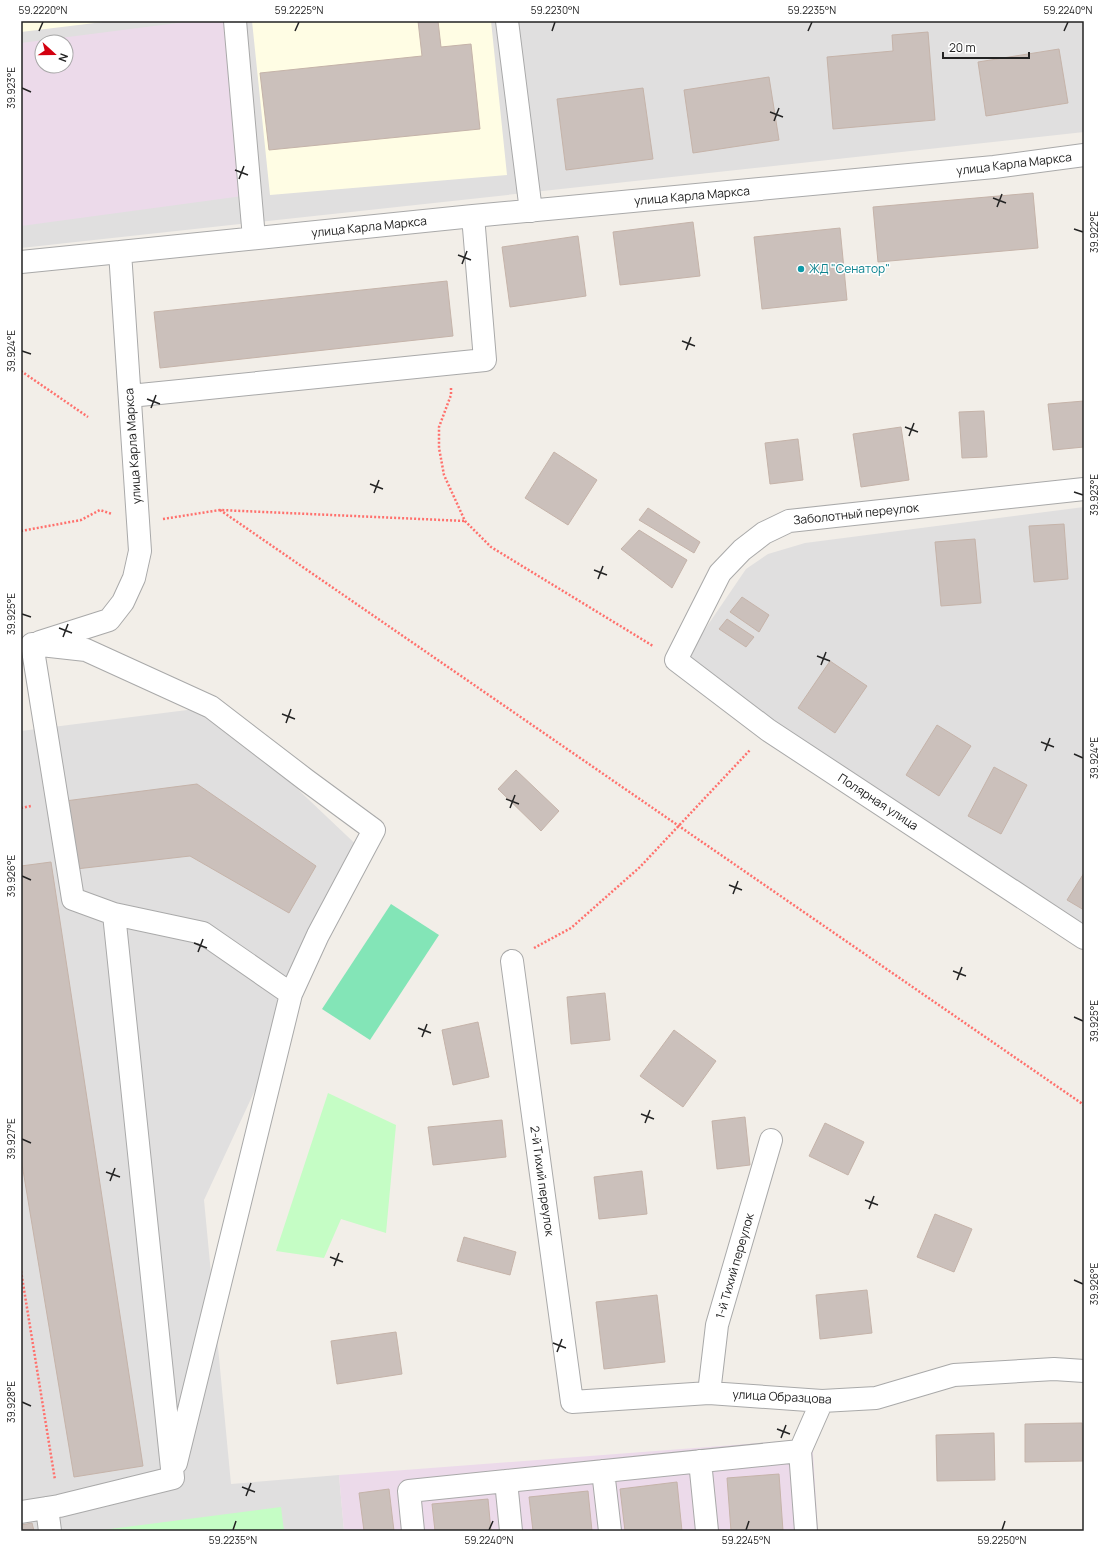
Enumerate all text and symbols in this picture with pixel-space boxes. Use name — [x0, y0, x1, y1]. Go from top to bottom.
text: 59.2220°N — [19, 3, 68, 17]
text: 59.2225°N — [275, 3, 323, 17]
text: 59.2230°N — [531, 3, 579, 17]
text: 59.2235°N — [788, 3, 836, 17]
text: 59.2240°N — [1044, 3, 1093, 17]
north arrow — [34, 34, 74, 74]
scale bar — [943, 34, 1029, 60]
text: 20 m — [949, 39, 976, 56]
text: N — [55, 51, 72, 64]
text: 39.923°E — [4, 67, 18, 109]
street label: улица Карла Маркса — [955, 148, 1073, 179]
street label: улица Карла Маркса — [633, 182, 751, 209]
text: 39.922°E — [1087, 211, 1101, 253]
street label: улица Карла Маркса — [310, 212, 428, 241]
place label: ЖД "Сенатор" — [809, 260, 890, 277]
marker: ЖД "Сенатор" — [796, 264, 806, 274]
text: 39.924°E — [4, 330, 18, 372]
street label: улица Карла Маркса — [120, 388, 145, 505]
text: 39.923°E — [1087, 474, 1101, 516]
street label: Заболотный переулок — [792, 498, 921, 529]
text: 39.925°E — [4, 593, 18, 635]
text: 39.924°E — [1087, 737, 1101, 779]
street label: Полярная улица — [835, 769, 922, 834]
text: 39.926°E — [4, 855, 18, 897]
text: 39.925°E — [1087, 1000, 1101, 1042]
text: 39.927°E — [4, 1118, 18, 1160]
street label: 2-й Тихий переулок — [526, 1125, 559, 1238]
street label: 1-й Тихий переулок — [711, 1210, 758, 1321]
text: 39.926°E — [1087, 1263, 1101, 1305]
text: 39.928°E — [4, 1381, 18, 1423]
street label: улица Образцова — [732, 1385, 832, 1408]
text: 59.2235°N — [209, 1533, 257, 1547]
text: 59.2240°N — [465, 1533, 514, 1547]
text: 59.2245°N — [722, 1533, 770, 1547]
text: 59.2250°N — [978, 1533, 1027, 1547]

